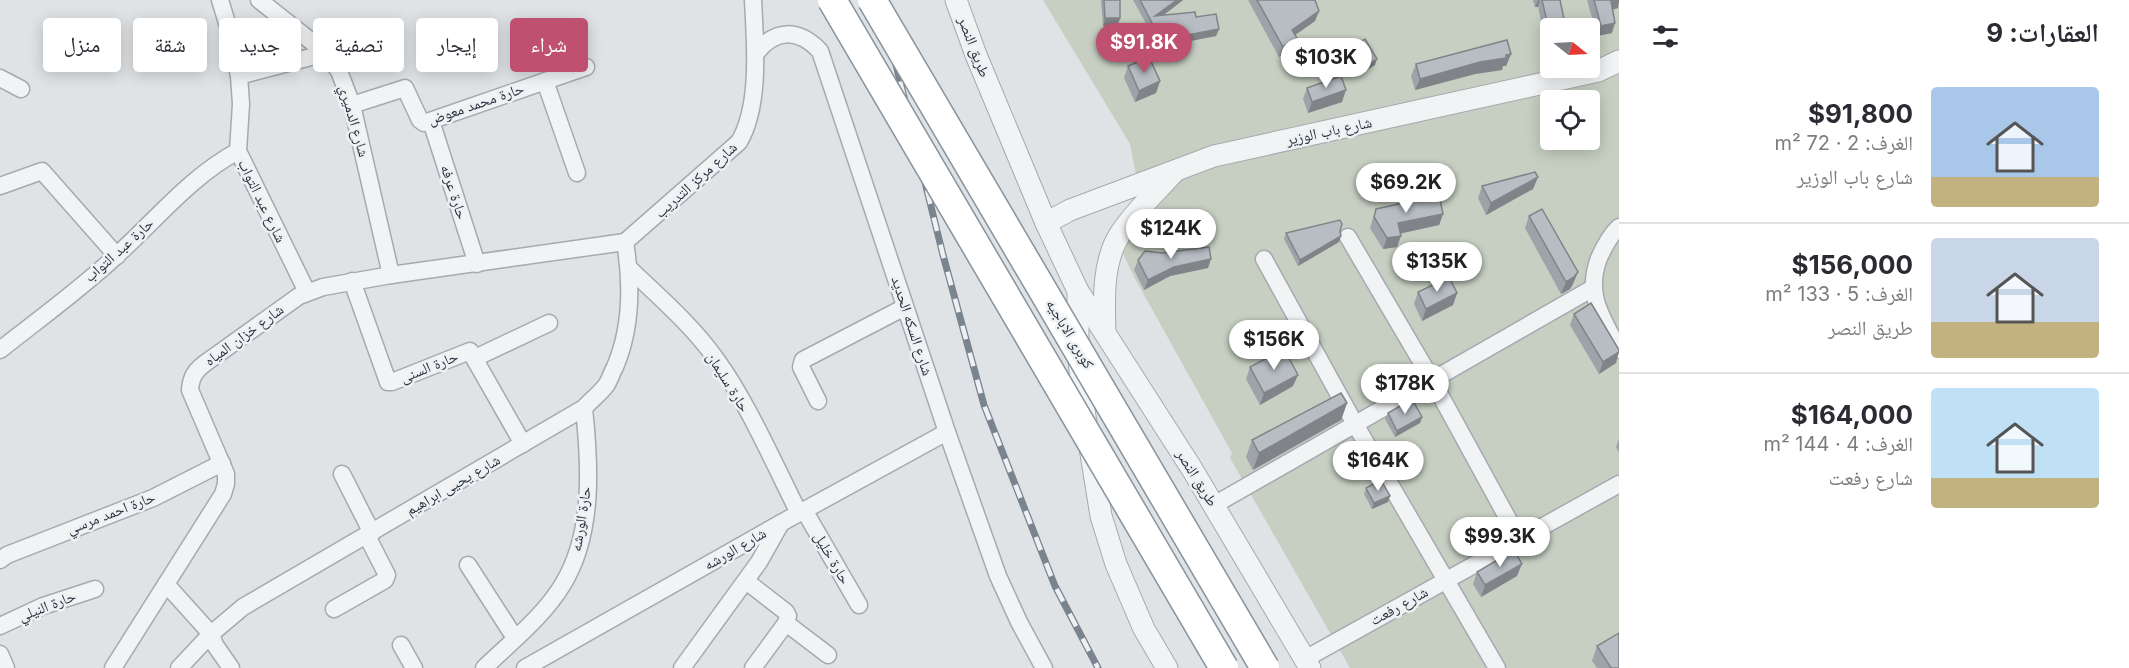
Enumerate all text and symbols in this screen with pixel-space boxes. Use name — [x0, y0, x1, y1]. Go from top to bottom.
street label: طريق النصر — [953, 13, 995, 80]
text: العقارات: 9 — [1986, 17, 2099, 48]
chip: منزل — [43, 18, 121, 72]
chip: شقة — [133, 18, 207, 72]
chip: جديد — [219, 18, 301, 72]
chip: تصفية — [313, 18, 404, 72]
chip: إيجار — [416, 18, 498, 72]
chip: شراء — [510, 18, 588, 72]
north arrow — [1540, 18, 1600, 78]
map controls — [1540, 18, 1600, 150]
icon: filters — [1649, 20, 1682, 53]
pin: $91.8K — [1095, 23, 1193, 74]
text: $91.8K — [1110, 30, 1178, 54]
pin: $103K — [1284, 38, 1368, 89]
text: $103K — [1295, 45, 1357, 69]
street label: حارة محمد معوض — [425, 78, 527, 130]
street label: شارع الدميري — [332, 83, 374, 160]
button: locate — [1540, 90, 1600, 150]
text: $91,800 — [1808, 98, 1913, 129]
icon: home — [1979, 111, 2051, 183]
street label: شارع باب الوزير — [1283, 112, 1374, 150]
text: الغرف: 2 · 72 m² — [1775, 131, 1913, 155]
street label: شارع مركز التدريب — [650, 137, 742, 222]
street label: شارع عبد التواب — [233, 156, 291, 246]
street label: حارة عرفه — [437, 162, 472, 222]
pin: $69.2K — [1357, 163, 1455, 214]
text: شارع باب الوزير — [1797, 165, 1913, 189]
text: $69.2K — [1370, 170, 1442, 194]
pin: $124K — [1129, 209, 1213, 260]
street label: حارة عبد التواب — [80, 213, 158, 286]
text: $124K — [1140, 216, 1202, 240]
pin: $135K — [1395, 242, 1479, 293]
text: $135K — [1406, 249, 1468, 273]
text: $156,000 — [1792, 249, 1913, 280]
icon: home — [1979, 262, 2051, 334]
street label: شارع السكه الحديد — [887, 274, 938, 378]
text: الغرف: 5 · 133 m² — [1765, 282, 1913, 306]
street label: كوبرى الاباجيه — [1041, 295, 1099, 373]
street label: شارع خزان المياه — [200, 299, 288, 370]
text: طريق النصر — [1828, 316, 1913, 340]
pin: $156K — [1232, 320, 1316, 371]
text: $156K — [1243, 327, 1305, 351]
street label: حارة السنى — [397, 346, 461, 388]
street label: حارة سليمان — [702, 348, 755, 416]
pin: $178K — [1363, 364, 1447, 415]
text: $178K — [1375, 371, 1435, 395]
text: $164,000 — [1791, 399, 1913, 430]
icon: home — [1979, 412, 2051, 484]
text: الغرف: 4 · 144 m² — [1763, 432, 1913, 456]
pin: $164K — [1336, 441, 1420, 492]
street label: طريق النصر — [1171, 445, 1222, 510]
text: $164K — [1347, 448, 1409, 472]
street label: شارع يحيى ابراهيم — [402, 450, 504, 520]
text: شارع رفعت — [1829, 466, 1913, 490]
street label: حارة الورشه — [566, 485, 595, 553]
street label: حارة احمد مرسي — [64, 487, 159, 541]
pin: $99.3K — [1451, 517, 1549, 568]
street label: شارع الورشه — [700, 523, 770, 575]
text: $99.3K — [1464, 524, 1536, 548]
street label: حارة خليل — [809, 528, 855, 588]
street label: شارع رفعت — [1366, 582, 1432, 630]
street label: حارة النيلي — [15, 586, 80, 628]

